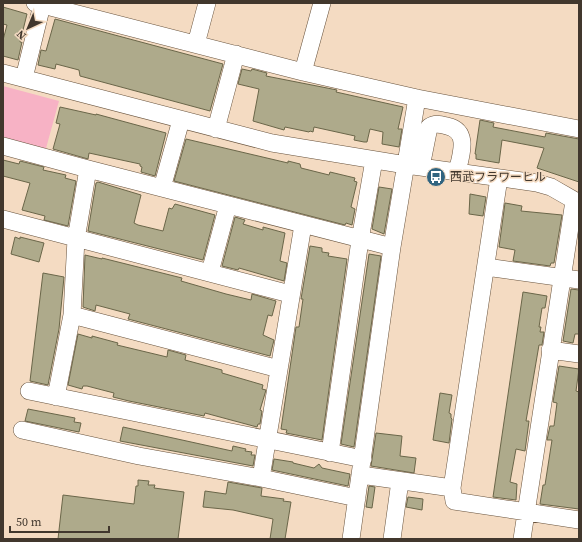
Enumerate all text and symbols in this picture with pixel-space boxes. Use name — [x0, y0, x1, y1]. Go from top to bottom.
north arrow — [8, 8, 48, 48]
text: N — [13, 27, 29, 43]
bus stop icon: 西武フラワーヒル — [425, 166, 447, 188]
place label: 西武フラワーヒル — [450, 169, 546, 185]
scale bar — [10, 508, 109, 534]
text: 50 m — [16, 514, 42, 530]

